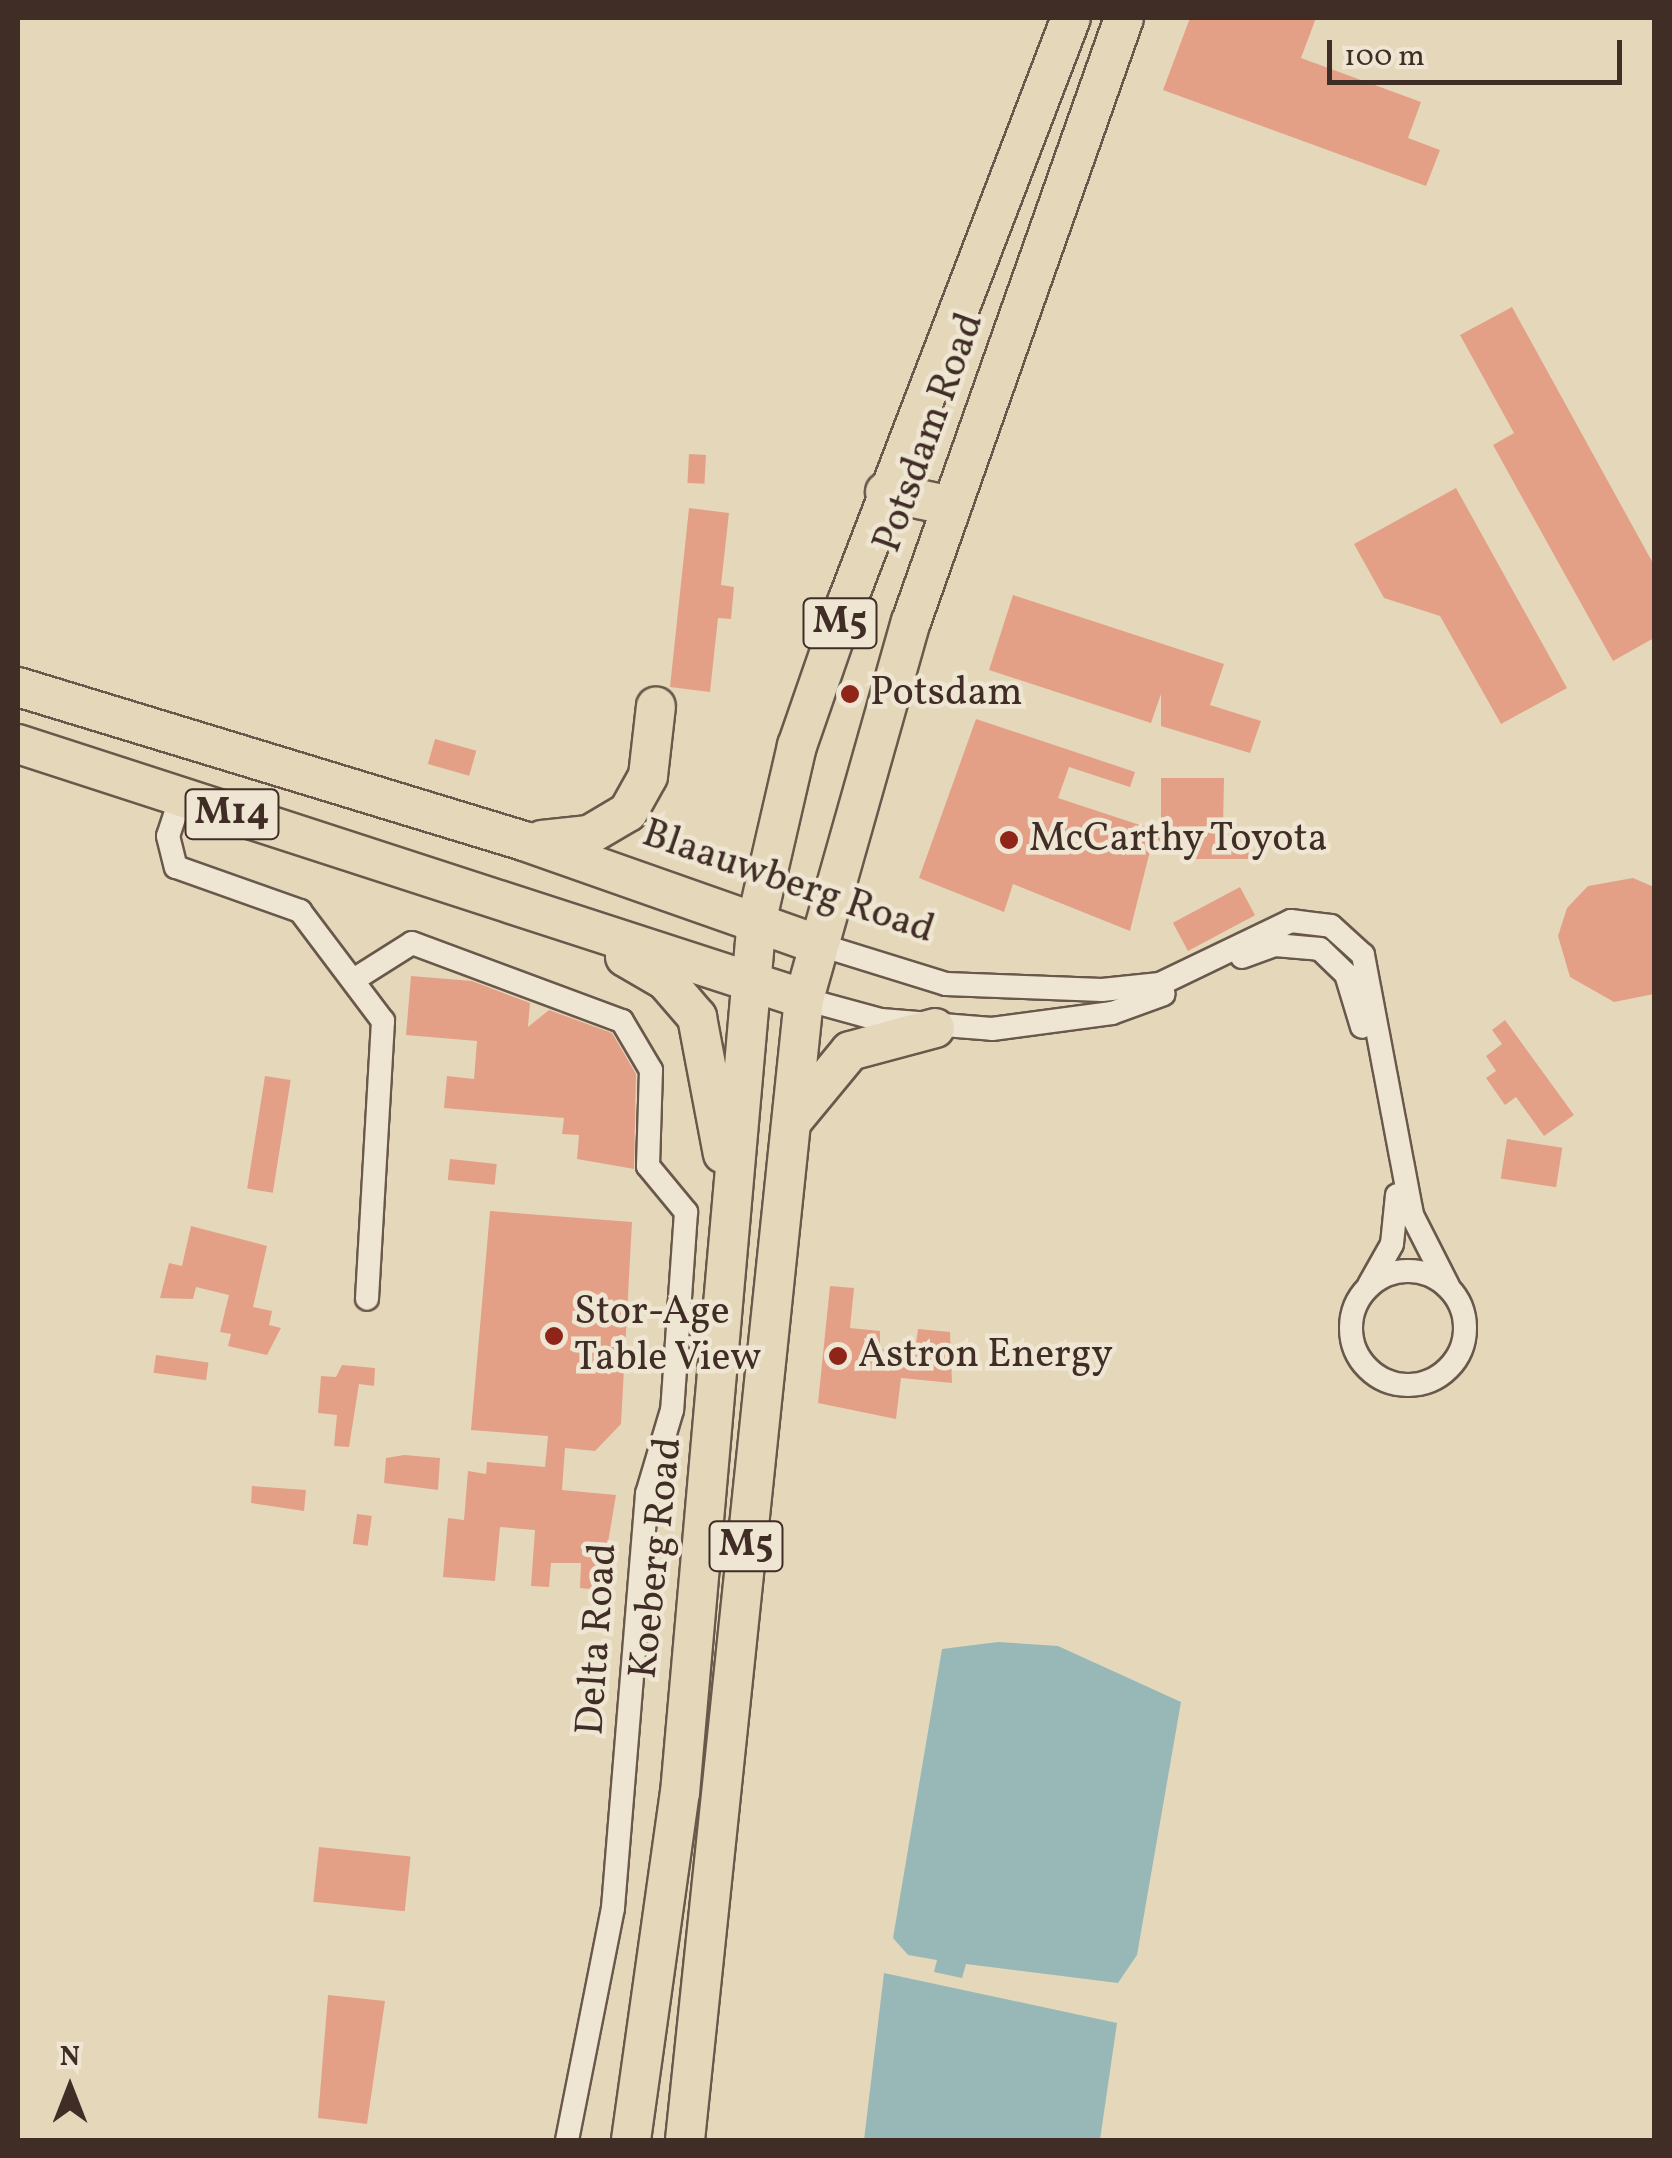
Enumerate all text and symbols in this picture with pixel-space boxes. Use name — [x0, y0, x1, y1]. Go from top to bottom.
scale bar — [1332, 20, 1627, 82]
text: 100 m — [1344, 36, 1425, 78]
street label: Potsdam Road — [865, 307, 995, 559]
road number: M5 — [802, 590, 878, 656]
place label: Potsdam — [870, 670, 1023, 718]
marker: Potsdam — [839, 683, 861, 705]
road number: M14 — [182, 781, 282, 847]
street label: Blaauwberg Road — [636, 811, 940, 955]
place label: McCarthy Toyota — [1029, 816, 1330, 864]
marker: McCarthy Toyota — [998, 829, 1020, 851]
place label: Stor-Age Table View — [574, 1289, 762, 1383]
marker: Stor-Age Table View — [543, 1325, 565, 1347]
place label: Astron Energy — [858, 1332, 1113, 1380]
marker: Astron Energy — [827, 1345, 849, 1367]
street label: Koeberg Road — [620, 1435, 694, 1681]
road number: M5 — [708, 1513, 784, 1579]
street label: Delta Road — [567, 1541, 629, 1737]
north arrow — [20, 2038, 120, 2138]
text: N — [60, 2038, 80, 2077]

